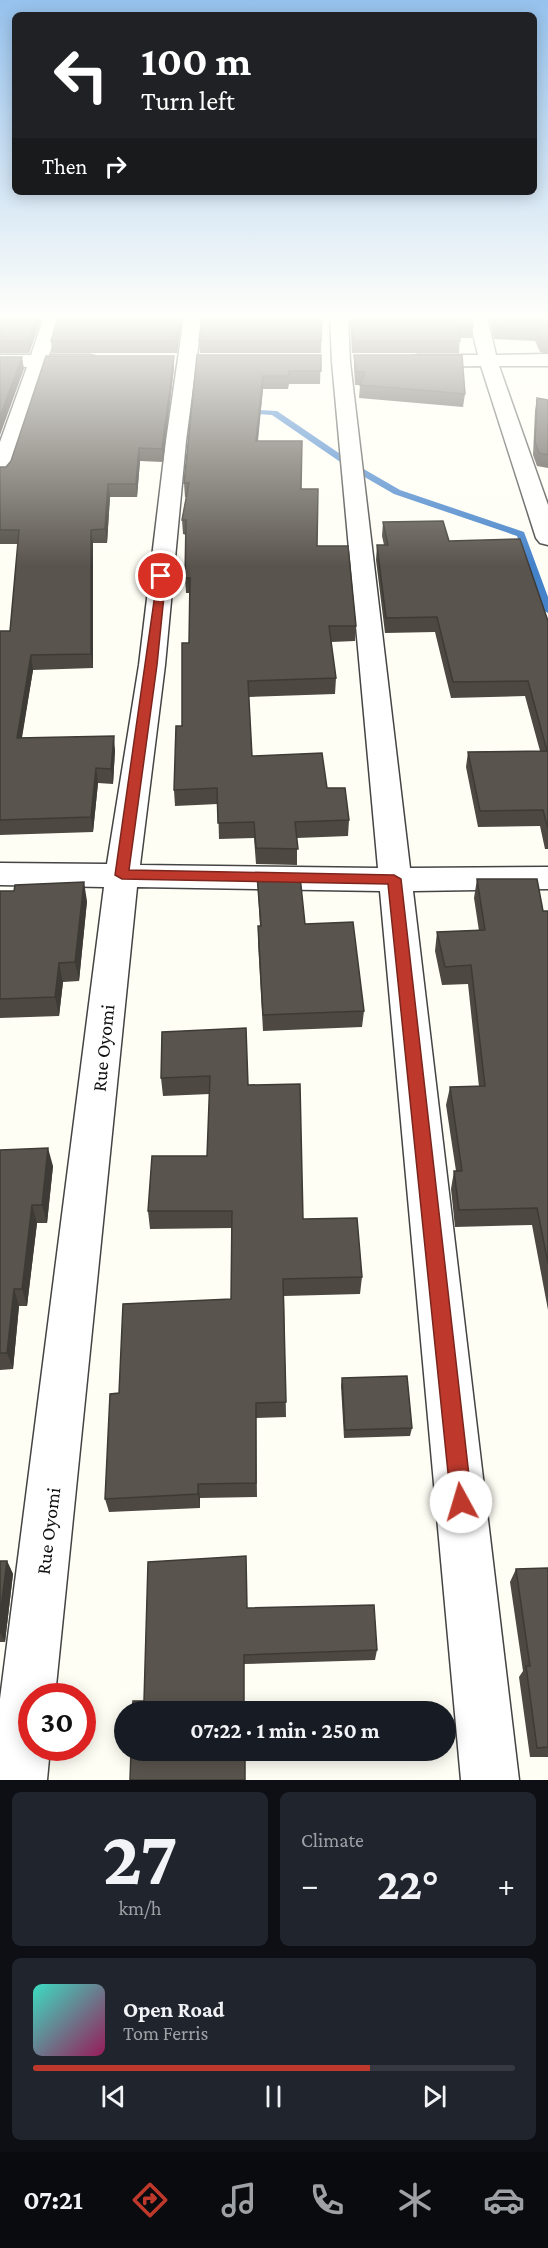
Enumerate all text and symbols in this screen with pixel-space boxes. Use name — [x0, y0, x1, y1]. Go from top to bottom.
icon: left — [42, 36, 120, 114]
text: 100 m — [141, 37, 251, 84]
text: Turn left — [141, 86, 235, 116]
icon: right — [99, 150, 132, 183]
text: Then — [42, 154, 87, 179]
pin — [135, 550, 186, 601]
icon: arrive — [144, 559, 177, 592]
street label: Rue Oyomi — [87, 1003, 120, 1093]
position arrow — [429, 1470, 493, 1534]
street label: Rue Oyomi — [32, 1486, 65, 1576]
speed limit sign: 30 — [18, 1683, 96, 1761]
text: 07:22 · 1 min · 250 m — [190, 1718, 380, 1743]
text: 27 — [102, 1814, 178, 1901]
text: Climate — [301, 1829, 364, 1851]
text: 22° — [377, 1859, 439, 1909]
text: − — [301, 1866, 318, 1903]
text: + — [498, 1866, 515, 1903]
text: km/h — [118, 1897, 162, 1919]
text: Open Road — [123, 1997, 225, 2022]
text: Tom Ferris — [123, 2022, 208, 2044]
icon: previous — [97, 2080, 130, 2113]
icon: pause — [257, 2080, 290, 2113]
icon: next — [418, 2080, 451, 2113]
icon: directions — [129, 2179, 171, 2221]
icon: music — [218, 2179, 260, 2221]
icon: phone — [306, 2179, 348, 2221]
icon: climate — [394, 2179, 436, 2221]
icon: car — [483, 2179, 525, 2221]
text: 07:21 — [23, 2185, 83, 2215]

